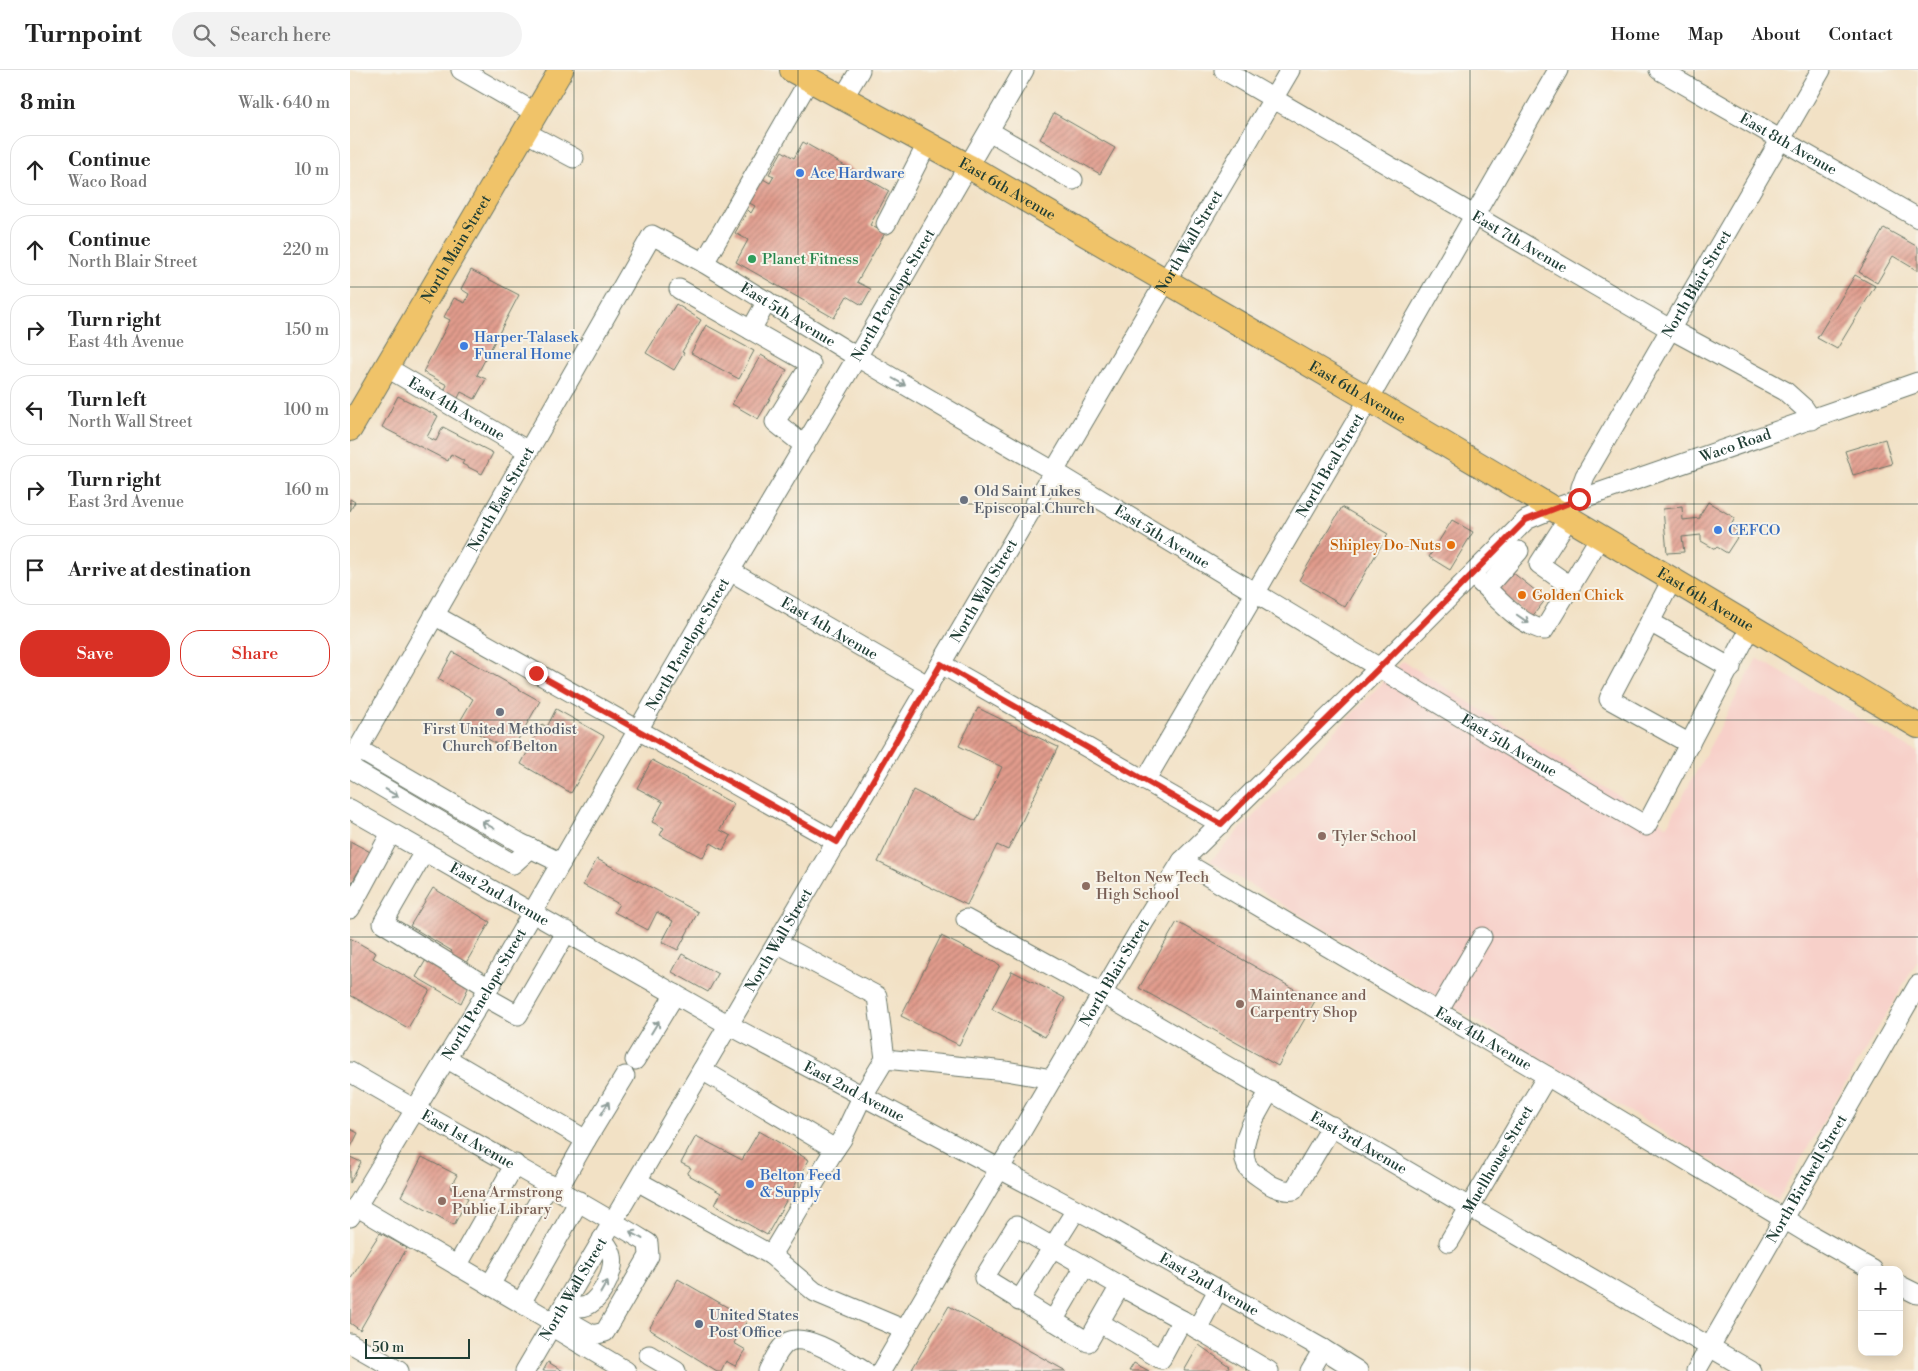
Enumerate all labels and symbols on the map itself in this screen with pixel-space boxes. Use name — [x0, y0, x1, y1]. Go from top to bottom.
street label: East 8th Avenue — [1736, 109, 1840, 180]
street label: East 6th Avenue — [955, 154, 1059, 225]
place label: Ace Hardware — [809, 164, 905, 183]
marker: Ace Hardware — [794, 167, 806, 179]
street label: North Wall Street — [1152, 186, 1228, 297]
street label: North Main Street — [417, 191, 496, 307]
street label: East 7th Avenue — [1468, 207, 1571, 277]
street label: North Penelope Street — [847, 225, 940, 365]
street label: North Blair Street — [1658, 226, 1736, 342]
place label: Planet Fitness — [762, 250, 859, 269]
marker: Planet Fitness — [746, 253, 758, 265]
street label: East 5th Avenue — [737, 279, 839, 352]
place label: Harper-Talasek Funeral Home — [474, 328, 579, 364]
marker: Harper-Talasek Funeral Home — [458, 340, 470, 352]
street label: East 6th Avenue — [1305, 357, 1409, 429]
street label: East 4th Avenue — [405, 373, 508, 445]
one-way arrow — [892, 377, 907, 387]
street label: North Beal Street — [1293, 409, 1369, 521]
street label: Waco Road — [1697, 425, 1774, 467]
street label: North East Street — [464, 443, 539, 555]
place label: Old Saint Lukes Episcopal Church — [974, 482, 1095, 518]
route start — [1568, 488, 1591, 511]
marker: Old Saint Lukes Episcopal Church — [958, 494, 970, 506]
street label: East 5th Avenue — [1111, 501, 1213, 573]
place label: CEFCO — [1728, 521, 1781, 540]
marker: CEFCO — [1712, 524, 1724, 536]
street label: North Wall Street — [946, 535, 1022, 646]
place label: Shipley Do-Nuts — [1330, 536, 1441, 555]
marker: Shipley Do-Nuts — [1445, 539, 1457, 551]
street label: East 6th Avenue — [1654, 564, 1757, 636]
street label: North Penelope Street — [642, 574, 734, 714]
place label: Golden Chick — [1532, 586, 1625, 605]
marker: Golden Chick — [1516, 589, 1528, 601]
street label: East 4th Avenue — [777, 593, 881, 664]
one-way arrow — [1516, 614, 1530, 624]
route end — [525, 662, 548, 685]
marker: First United Methodist Church of Belton — [494, 706, 506, 718]
street label: East 5th Avenue — [1457, 710, 1560, 782]
place label: First United Methodist Church of Belton — [423, 720, 578, 756]
one-way arrow — [384, 789, 399, 798]
one-way arrow — [481, 819, 495, 829]
place label: Tyler School — [1332, 827, 1417, 846]
marker: Tyler School — [1316, 830, 1328, 842]
street label: East 2nd Avenue — [446, 859, 552, 931]
place label: Belton New Tech High School — [1095, 868, 1209, 904]
marker: Belton New Tech High School — [1080, 880, 1092, 892]
street label: North Wall Street — [741, 884, 817, 995]
street label: North Blair Street — [1076, 915, 1154, 1030]
street label: North Penelope Street — [438, 925, 531, 1064]
place label: Maintenance and Carpentry Shop — [1250, 986, 1367, 1022]
marker: Maintenance and Carpentry Shop — [1234, 998, 1246, 1010]
street label: East 4th Avenue — [1432, 1003, 1535, 1075]
one-way arrow — [650, 1020, 660, 1035]
street label: East 2nd Avenue — [800, 1057, 908, 1127]
one-way arrow — [601, 1102, 611, 1116]
street label: Muellhouse Street — [1459, 1102, 1538, 1217]
street label: East 1st Avenue — [418, 1106, 518, 1173]
street label: East 3rd Avenue — [1307, 1108, 1410, 1179]
street label: North Birdwell Street — [1763, 1111, 1852, 1246]
place label: Belton Feed & Supply — [759, 1166, 841, 1202]
marker: Belton Feed & Supply — [744, 1178, 756, 1190]
place label: Lena Armstrong Public Library — [452, 1183, 563, 1219]
marker: Lena Armstrong Public Library — [436, 1195, 448, 1207]
one-way arrow — [630, 1230, 644, 1240]
street label: North Wall Street — [536, 1234, 612, 1345]
street label: East 2nd Avenue — [1156, 1249, 1262, 1321]
one-way arrow — [599, 1281, 609, 1295]
place label: United States Post Office — [709, 1306, 799, 1342]
marker: United States Post Office — [693, 1318, 705, 1330]
scale bar — [365, 1336, 470, 1359]

